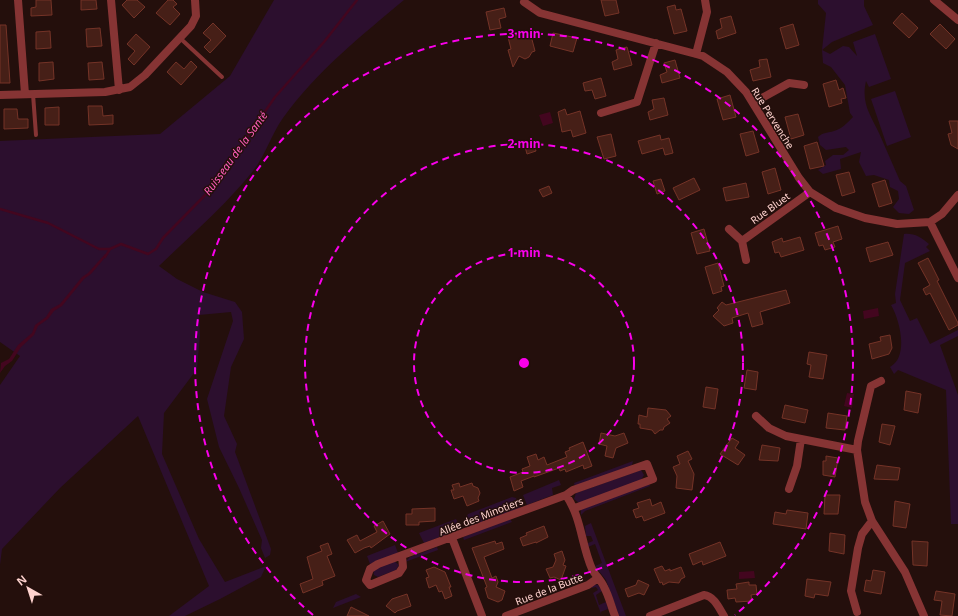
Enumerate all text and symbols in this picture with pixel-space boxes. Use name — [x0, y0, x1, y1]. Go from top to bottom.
text: 3 min — [507, 25, 541, 42]
street label: Rue Pervenche — [749, 85, 798, 152]
water label: Ruisseau de la Santé — [200, 108, 271, 198]
text: 2 min — [507, 135, 541, 152]
street label: Rue Bluet — [748, 189, 793, 227]
text: 1 min — [507, 244, 541, 261]
centre of rings — [517, 356, 531, 370]
street label: Allée des Minotiers — [437, 493, 525, 539]
north arrow — [8, 568, 48, 608]
street label: Rue de la Butte — [513, 570, 585, 608]
text: N — [13, 571, 30, 588]

